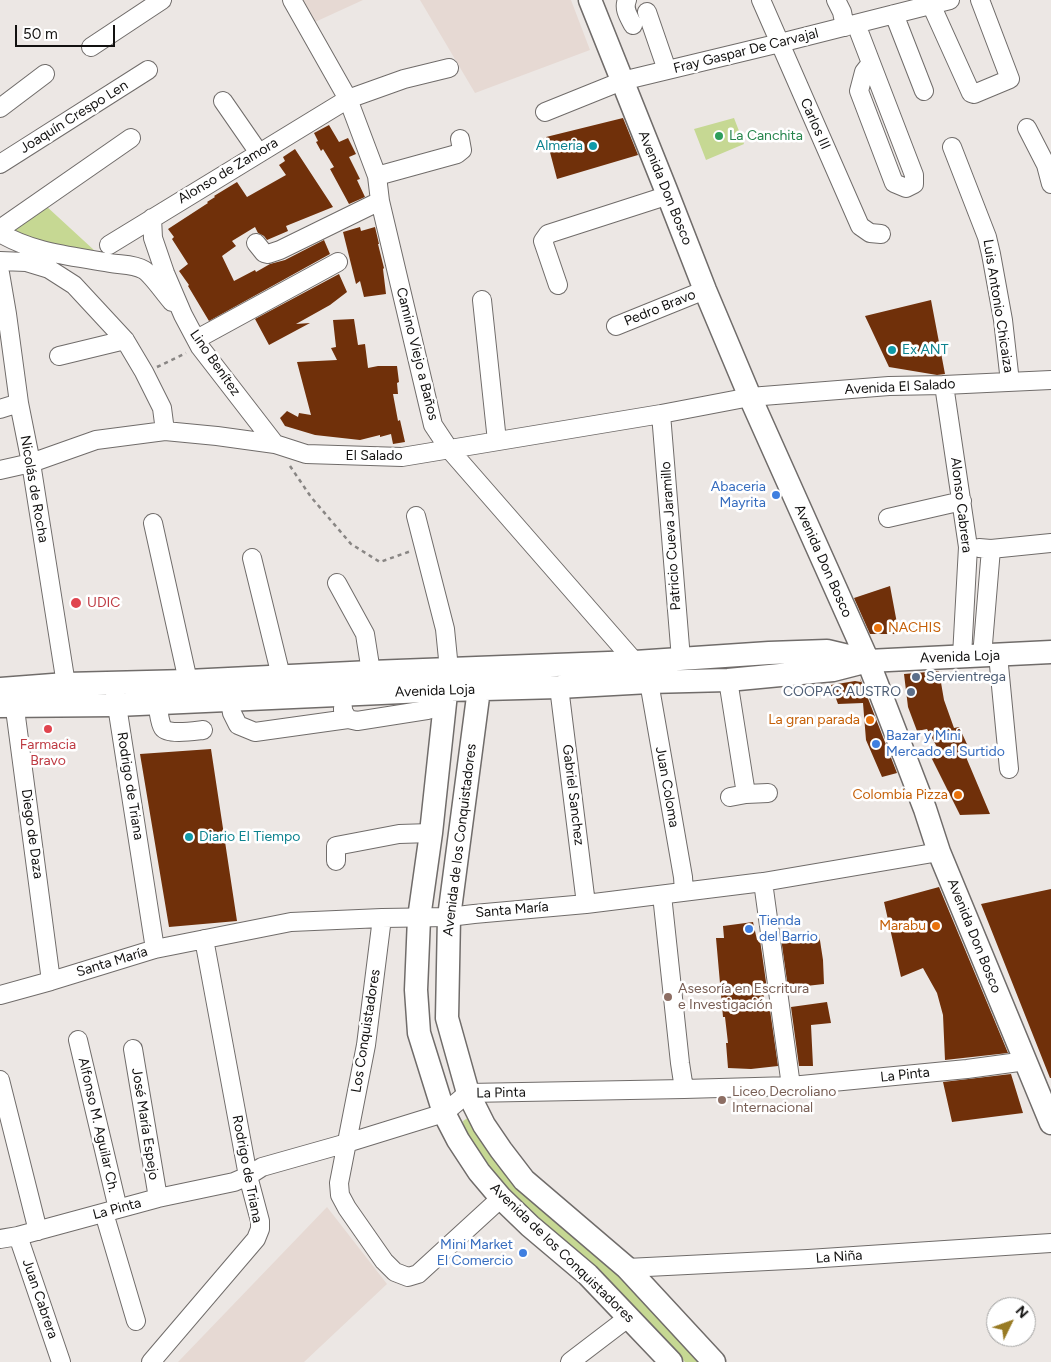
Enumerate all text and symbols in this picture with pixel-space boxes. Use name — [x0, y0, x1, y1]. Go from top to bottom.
scale bar — [18, 15, 118, 47]
text: 50 m — [23, 25, 58, 43]
street label: Fray Gaspar De Carvajal — [672, 25, 820, 77]
street label: Joaquín Crespo Len — [17, 77, 131, 157]
street label: Carlos III — [796, 96, 834, 152]
street label: Avenida Don Bosco — [634, 128, 696, 248]
place label: La Canchita — [729, 128, 803, 144]
marker: La Canchita — [713, 130, 725, 142]
street label: Alonso de Zamora — [175, 134, 281, 208]
place label: Almeria — [536, 138, 583, 154]
marker: Almeria — [587, 140, 599, 152]
street label: Luis Antonio Chicaiza — [979, 238, 1017, 374]
street label: Camino Viejo a Baños — [392, 286, 442, 422]
street label: Pedro Bravo — [622, 286, 698, 330]
street label: Lino Benítez — [186, 327, 244, 399]
place label: Ex ANT — [902, 342, 948, 358]
marker: Ex ANT — [886, 344, 898, 356]
street label: Avenida El Salado — [844, 376, 956, 398]
street label: Nicolás de Rocha — [16, 434, 52, 544]
street label: El Salado — [345, 448, 403, 464]
street label: Alonso Cabrera — [947, 456, 975, 554]
street label: Patricio Cueva Jaramillo — [657, 461, 685, 611]
place label: Abaceria Mayrita — [711, 479, 766, 512]
marker: Abaceria Mayrita — [770, 489, 782, 501]
street label: Avenida Don Bosco — [791, 502, 855, 620]
place label: UDIC — [87, 595, 120, 611]
marker: UDIC — [69, 596, 83, 610]
place label: NACHIS — [888, 620, 941, 636]
marker: NACHIS — [872, 622, 884, 634]
street label: Avenida Loja — [920, 647, 1000, 667]
place label: Servientrega — [926, 669, 1006, 685]
marker: Servientrega — [910, 671, 922, 683]
street label: Avenida Loja — [395, 681, 475, 701]
place label: COOPAC AUSTRO — [783, 684, 901, 700]
marker: COOPAC AUSTRO — [905, 686, 917, 698]
place label: La gran parada — [768, 712, 860, 728]
marker: La gran parada — [864, 714, 876, 726]
marker: Farmacia Bravo — [42, 723, 54, 735]
place label: Bazar y Mini Mercado el Surtido — [886, 728, 1005, 760]
street label: Rodrigo de Triana — [113, 731, 147, 841]
place label: Farmacia Bravo — [20, 737, 76, 770]
marker: Bazar y Mini Mercado el Surtido — [870, 738, 882, 750]
street label: Avenida de los Conquistadores — [440, 743, 480, 937]
street label: Gabriel Sanchez — [558, 744, 588, 846]
street label: Juan Coloma — [652, 745, 682, 829]
place label: Colombia Pizza — [852, 787, 948, 803]
street label: Diego de Daza — [17, 788, 47, 880]
marker: Colombia Pizza — [952, 789, 964, 801]
place label: Diario El Tiempo — [199, 829, 300, 845]
marker: Diario El Tiempo — [183, 831, 195, 843]
street label: Avenida Don Bosco — [943, 876, 1005, 996]
street label: Santa María — [475, 898, 549, 922]
place label: Tienda del Barrio — [759, 913, 818, 946]
place label: Marabu — [879, 918, 926, 934]
marker: Marabu — [930, 920, 942, 932]
marker: Tienda del Barrio — [743, 923, 755, 935]
street label: Santa María — [74, 943, 150, 981]
street label: Los Conquistadores — [348, 968, 384, 1094]
place label: Asesoría en Escritura e Investigación — [678, 981, 809, 1014]
marker: Asesoría en Escritura e Investigación — [662, 991, 674, 1003]
street label: Alfonso M. Aguilar Ch. — [74, 1056, 122, 1194]
street label: La Pinta — [880, 1064, 930, 1086]
street label: José María Espejo — [128, 1067, 162, 1181]
street label: La Pinta — [476, 1084, 526, 1102]
place label: Liceo Decroliano Internacional — [732, 1084, 836, 1116]
marker: Liceo Decroliano Internacional — [716, 1094, 728, 1106]
street label: Rodrigo de Triana — [228, 1114, 266, 1224]
street label: Avenida de los Conquistadores — [486, 1180, 638, 1326]
street label: La Pinta — [91, 1194, 143, 1224]
place label: Mini Market El Comercio — [437, 1237, 513, 1270]
marker: Mini Market El Comercio — [517, 1247, 529, 1259]
street label: La Niña — [815, 1247, 863, 1267]
street label: Juan Cabrera — [19, 1257, 61, 1341]
north arrow — [986, 1297, 1036, 1347]
text: N — [1012, 1303, 1032, 1322]

